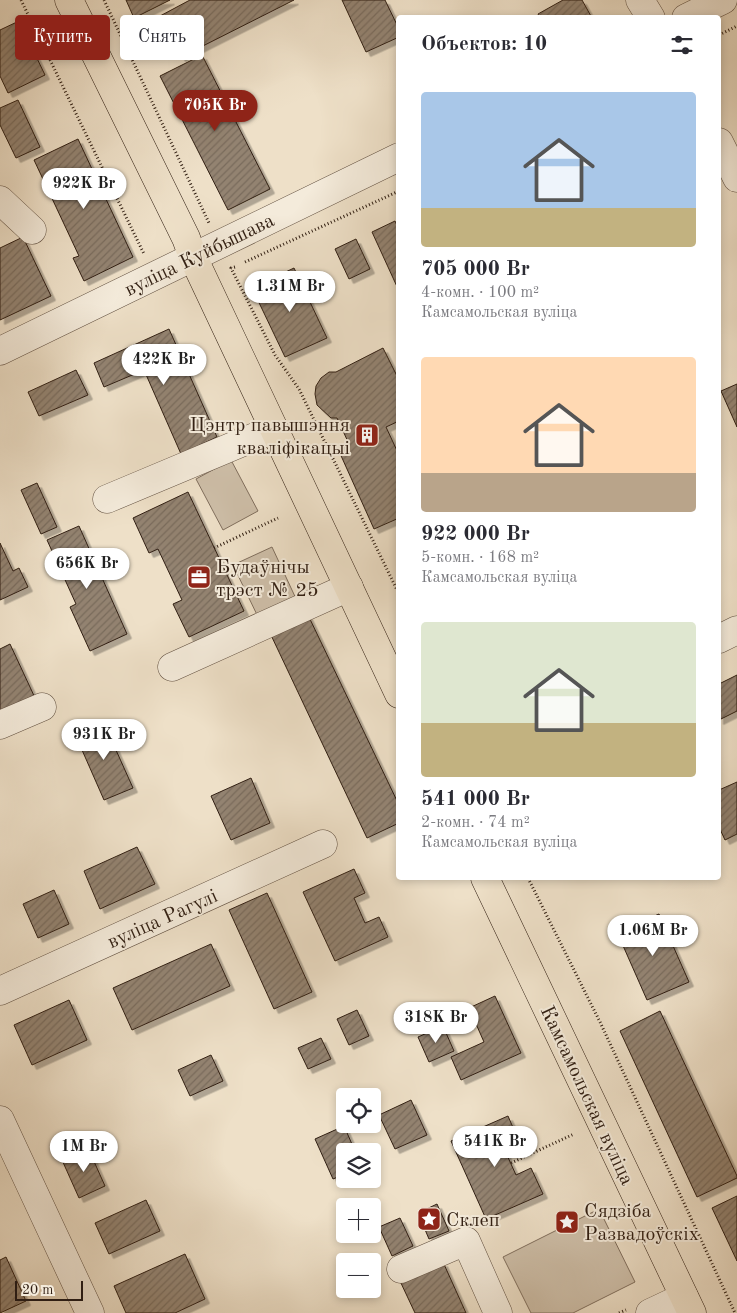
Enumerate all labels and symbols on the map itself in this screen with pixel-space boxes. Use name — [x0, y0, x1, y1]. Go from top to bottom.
pin: 705K Br — [169, 90, 261, 132]
pin: 922K Br — [38, 168, 130, 210]
street label: вуліца Куйбышава — [122, 211, 278, 301]
pin: 1.31M Br — [238, 270, 342, 313]
pin: 422K Br — [118, 344, 210, 386]
place label: Цэнтр павышэння кваліфікацыі — [190, 416, 350, 459]
building icon: Цэнтр павышэння кваліфікацыі — [354, 422, 380, 448]
pin: 656K Br — [41, 548, 133, 590]
place label: Будаўнічы трэст № 25 — [216, 558, 319, 601]
office icon: Будаўнічы трэст № 25 — [186, 564, 212, 590]
pin: 931K Br — [58, 718, 150, 761]
street label: вуліца Рагулі — [105, 887, 221, 953]
pin: 1.06M Br — [601, 914, 705, 957]
pin: 318K Br — [390, 1002, 482, 1044]
street label: Камсамольская вуліца — [536, 1003, 637, 1189]
pin: 541K Br — [449, 1126, 541, 1168]
pin: 1M Br — [49, 1130, 119, 1173]
place label: Сядзіба Развадоўскіх — [584, 1202, 699, 1245]
place icon: Склеп — [416, 1206, 442, 1232]
place icon: Сядзіба Развадоўскіх — [554, 1209, 580, 1235]
place label: Склеп — [446, 1211, 500, 1231]
scale bar — [15, 1278, 82, 1301]

